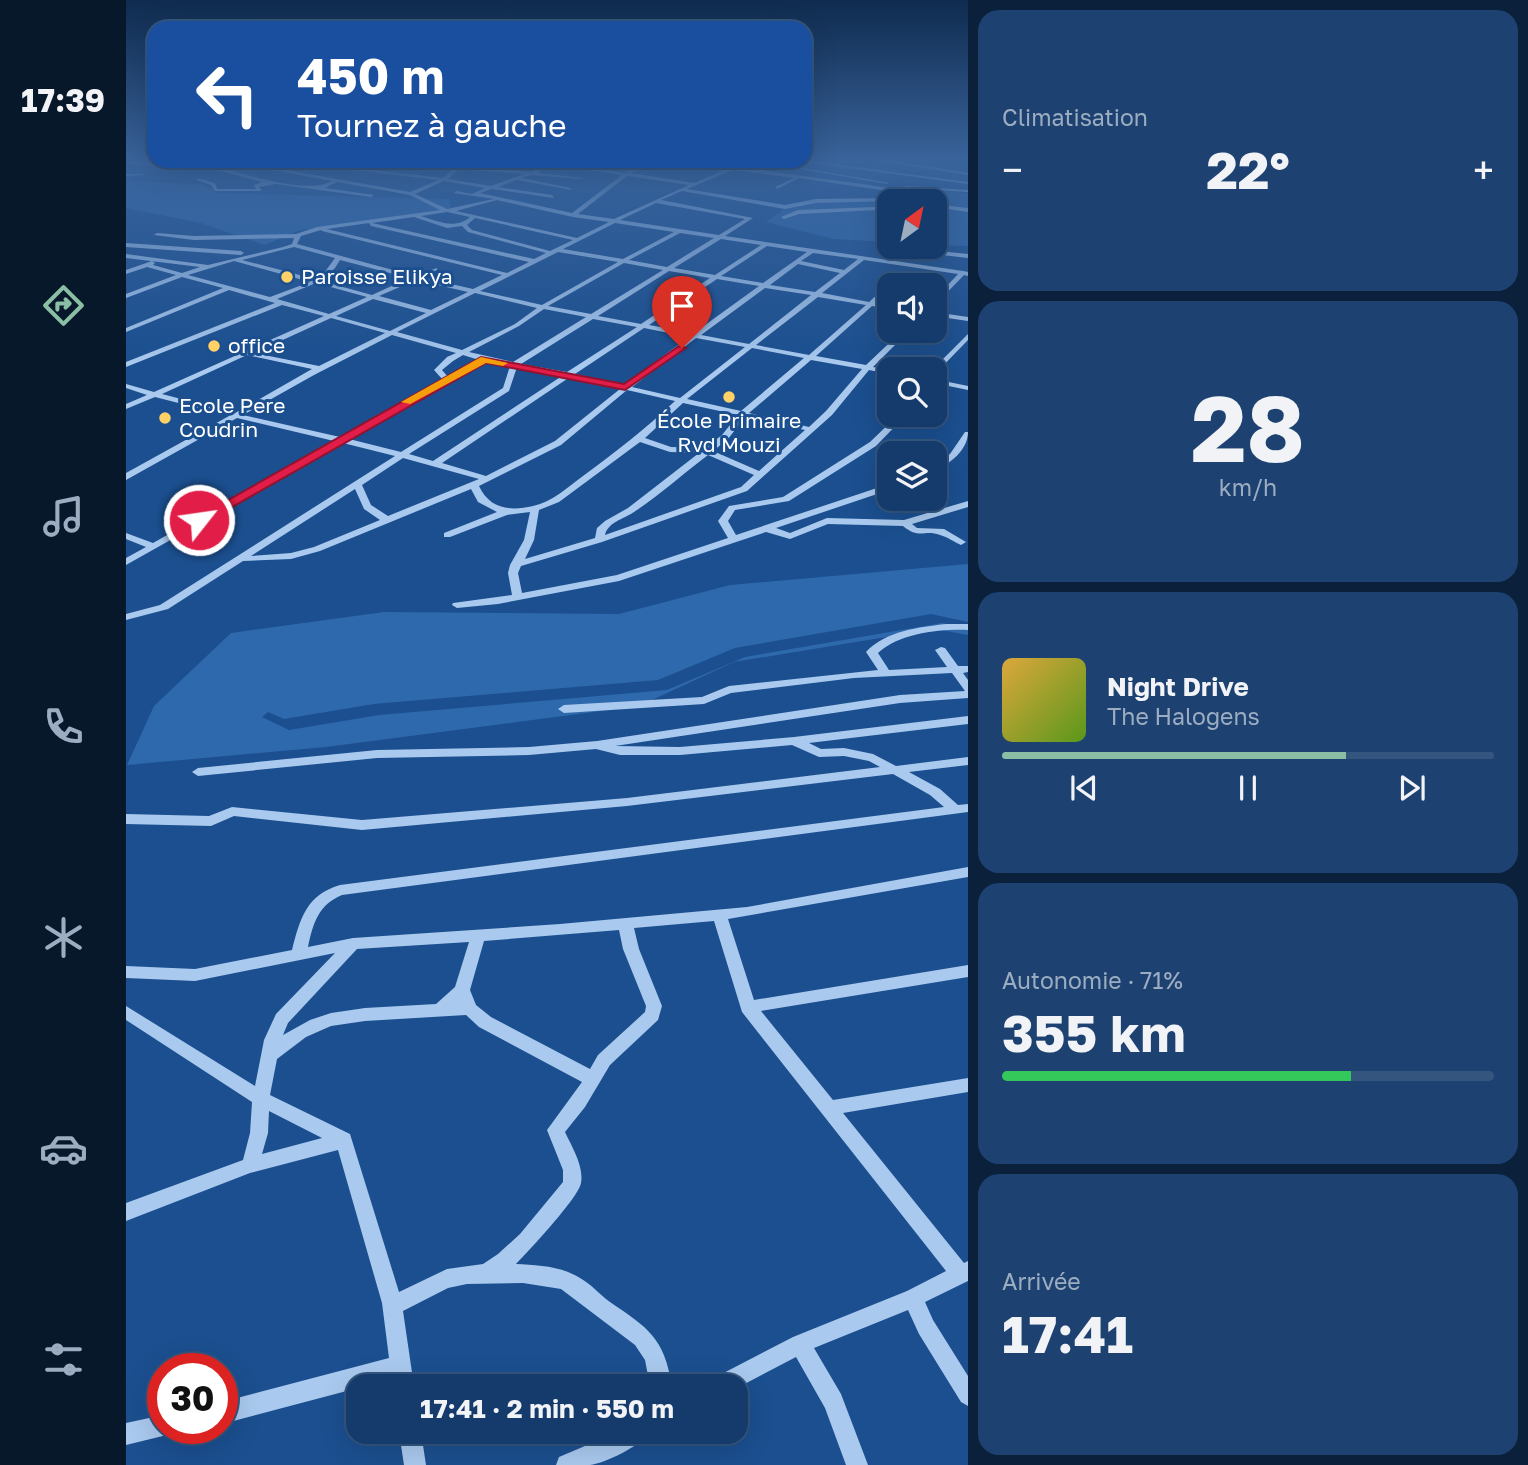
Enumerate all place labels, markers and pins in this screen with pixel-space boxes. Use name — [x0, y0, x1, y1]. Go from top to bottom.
place label: Paroisse Elikya — [301, 263, 453, 289]
marker: Paroisse Elikya — [279, 269, 295, 285]
pin — [652, 276, 712, 348]
place label: office — [228, 332, 285, 358]
marker: office — [206, 338, 222, 354]
marker: École Primaire Rvd Mouzi — [721, 389, 737, 405]
place label: Ecole Pere Coudrin — [179, 392, 285, 442]
place label: École Primaire Rvd Mouzi — [657, 407, 801, 457]
marker: Ecole Pere Coudrin — [157, 410, 173, 426]

